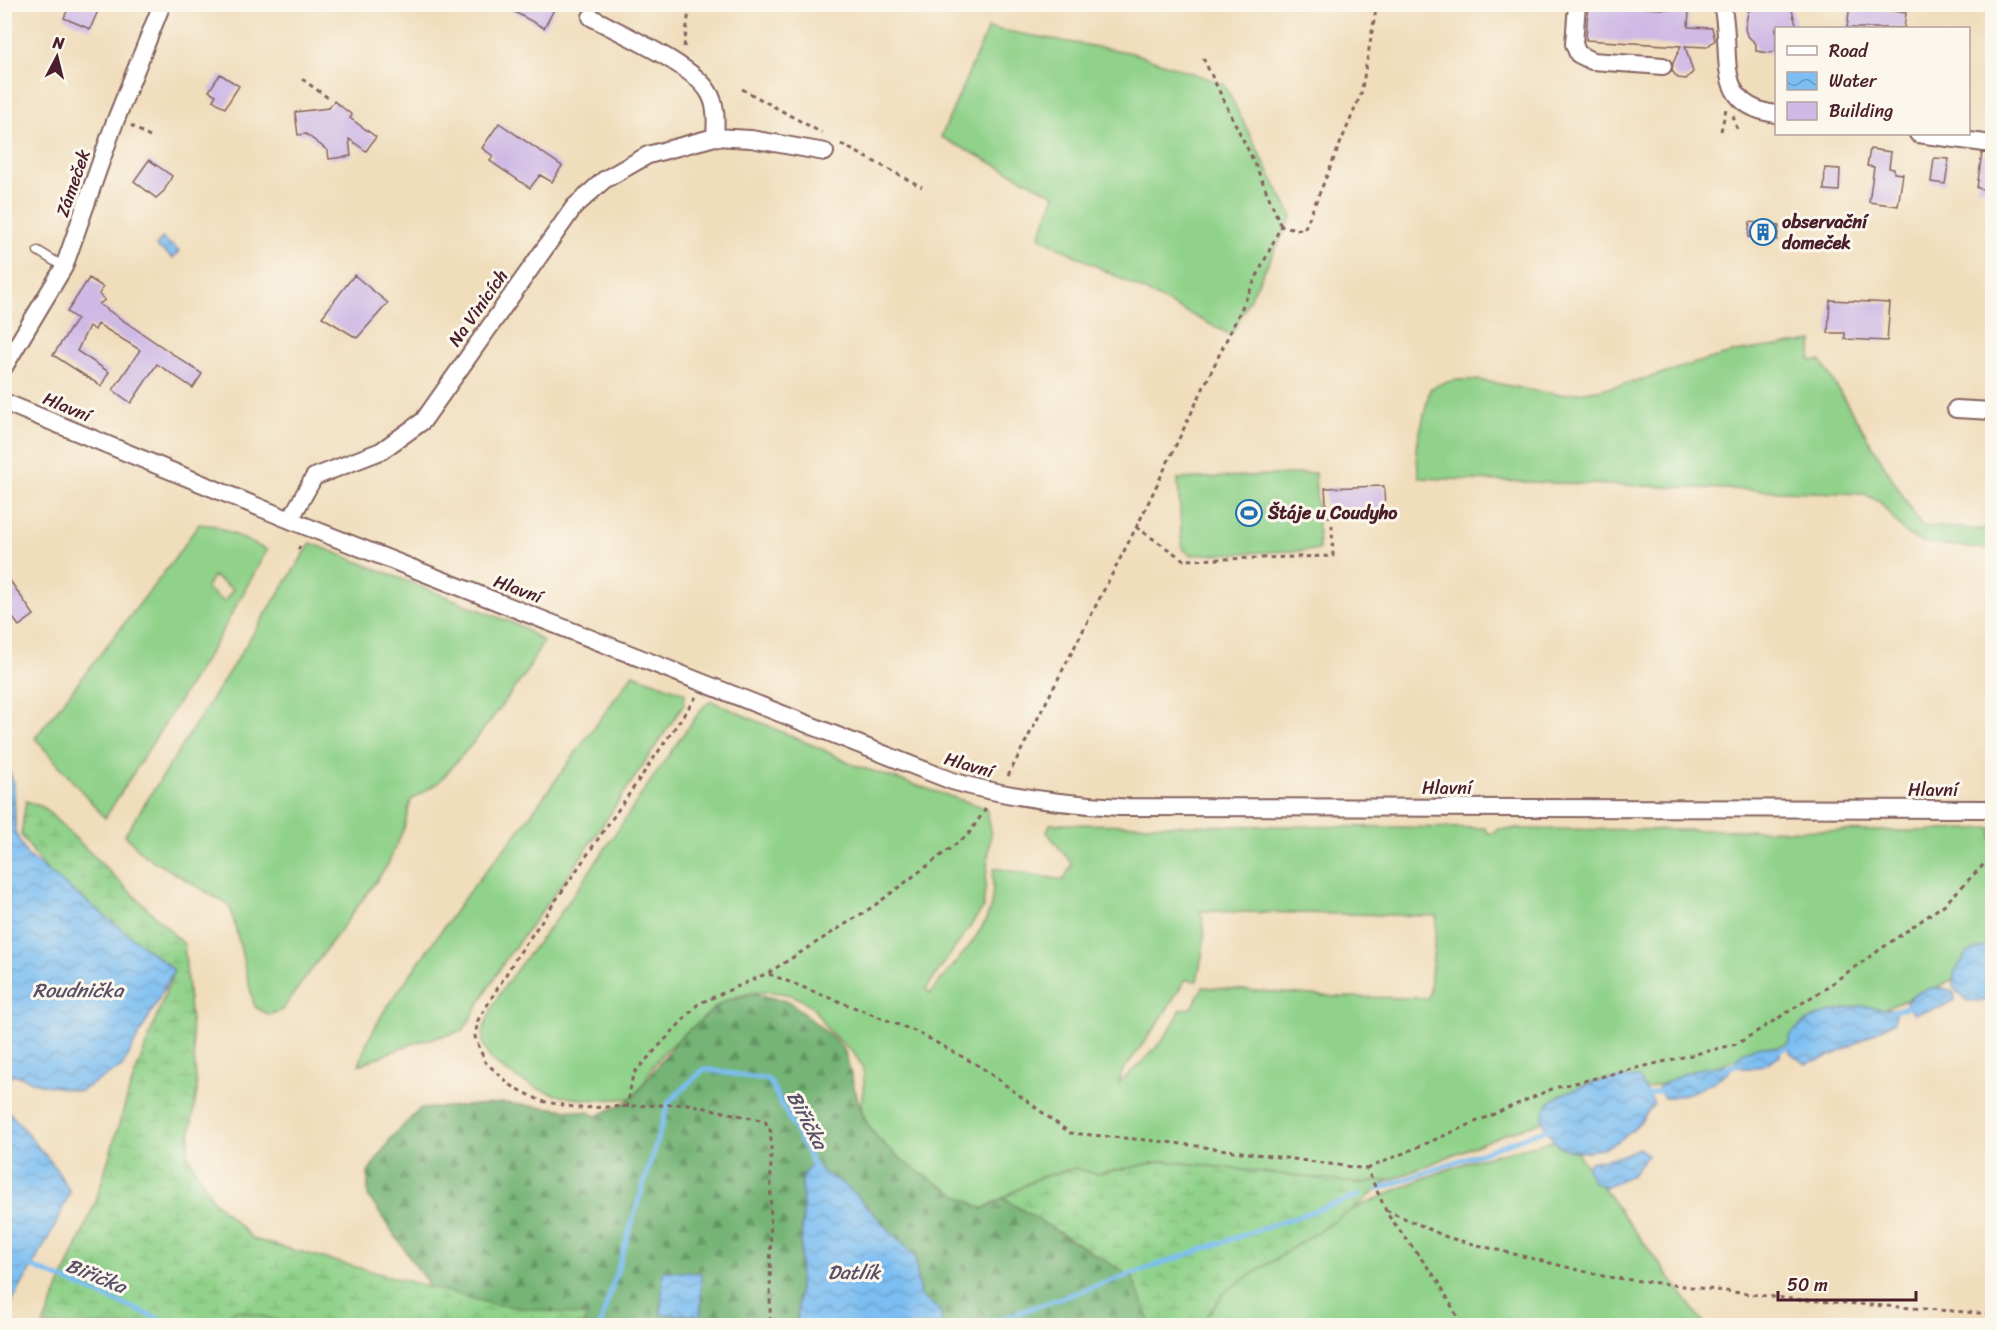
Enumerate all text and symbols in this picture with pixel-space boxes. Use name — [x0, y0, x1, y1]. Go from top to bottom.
north arrow — [27, 27, 87, 87]
text: N — [51, 27, 67, 58]
legend — [1775, 27, 1970, 135]
text: Road — [1829, 35, 1869, 67]
text: Water — [1829, 65, 1878, 97]
text: Building — [1829, 95, 1893, 127]
street label: Zámeček — [47, 144, 100, 221]
place label: observační domeček — [1782, 206, 1870, 259]
building icon: observační domeček — [1748, 217, 1778, 247]
street label: Na Vinicích — [439, 262, 517, 354]
street label: Hlavní — [38, 382, 98, 432]
place label: Štáje u Coudyho — [1267, 497, 1398, 529]
sports icon: Štáje u Coudyho — [1234, 498, 1264, 528]
street label: Hlavní — [489, 565, 549, 614]
street label: Hlavní — [940, 742, 1000, 788]
street label: Hlavní — [1422, 772, 1474, 804]
street label: Hlavní — [1908, 774, 1960, 806]
water label: Roudnička — [33, 973, 125, 1008]
water label: Biřička — [777, 1084, 838, 1158]
water label: Biřička — [60, 1248, 133, 1305]
water label: Datlík — [828, 1255, 882, 1290]
scale bar — [1778, 1264, 1916, 1302]
text: 50 m — [1787, 1269, 1828, 1301]

